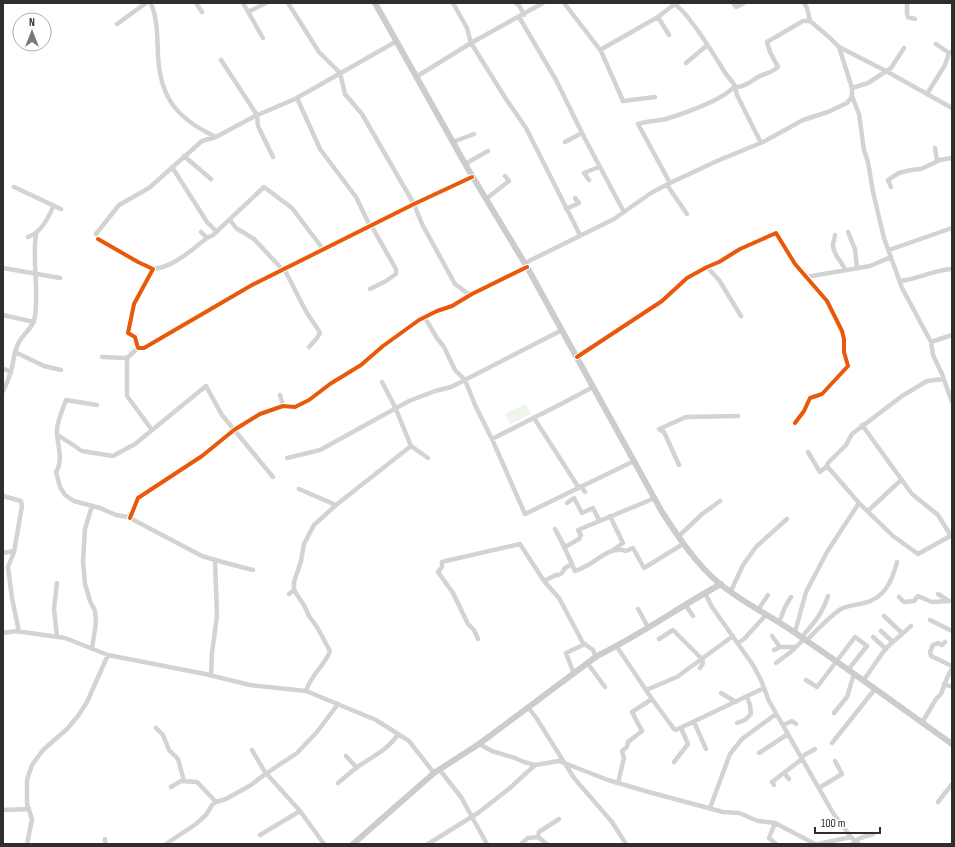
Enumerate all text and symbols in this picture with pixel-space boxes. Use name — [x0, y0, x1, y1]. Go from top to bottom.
north arrow — [12, 12, 52, 52]
text: N — [29, 16, 35, 29]
scale bar — [815, 809, 880, 835]
text: 100 m — [821, 816, 846, 831]

